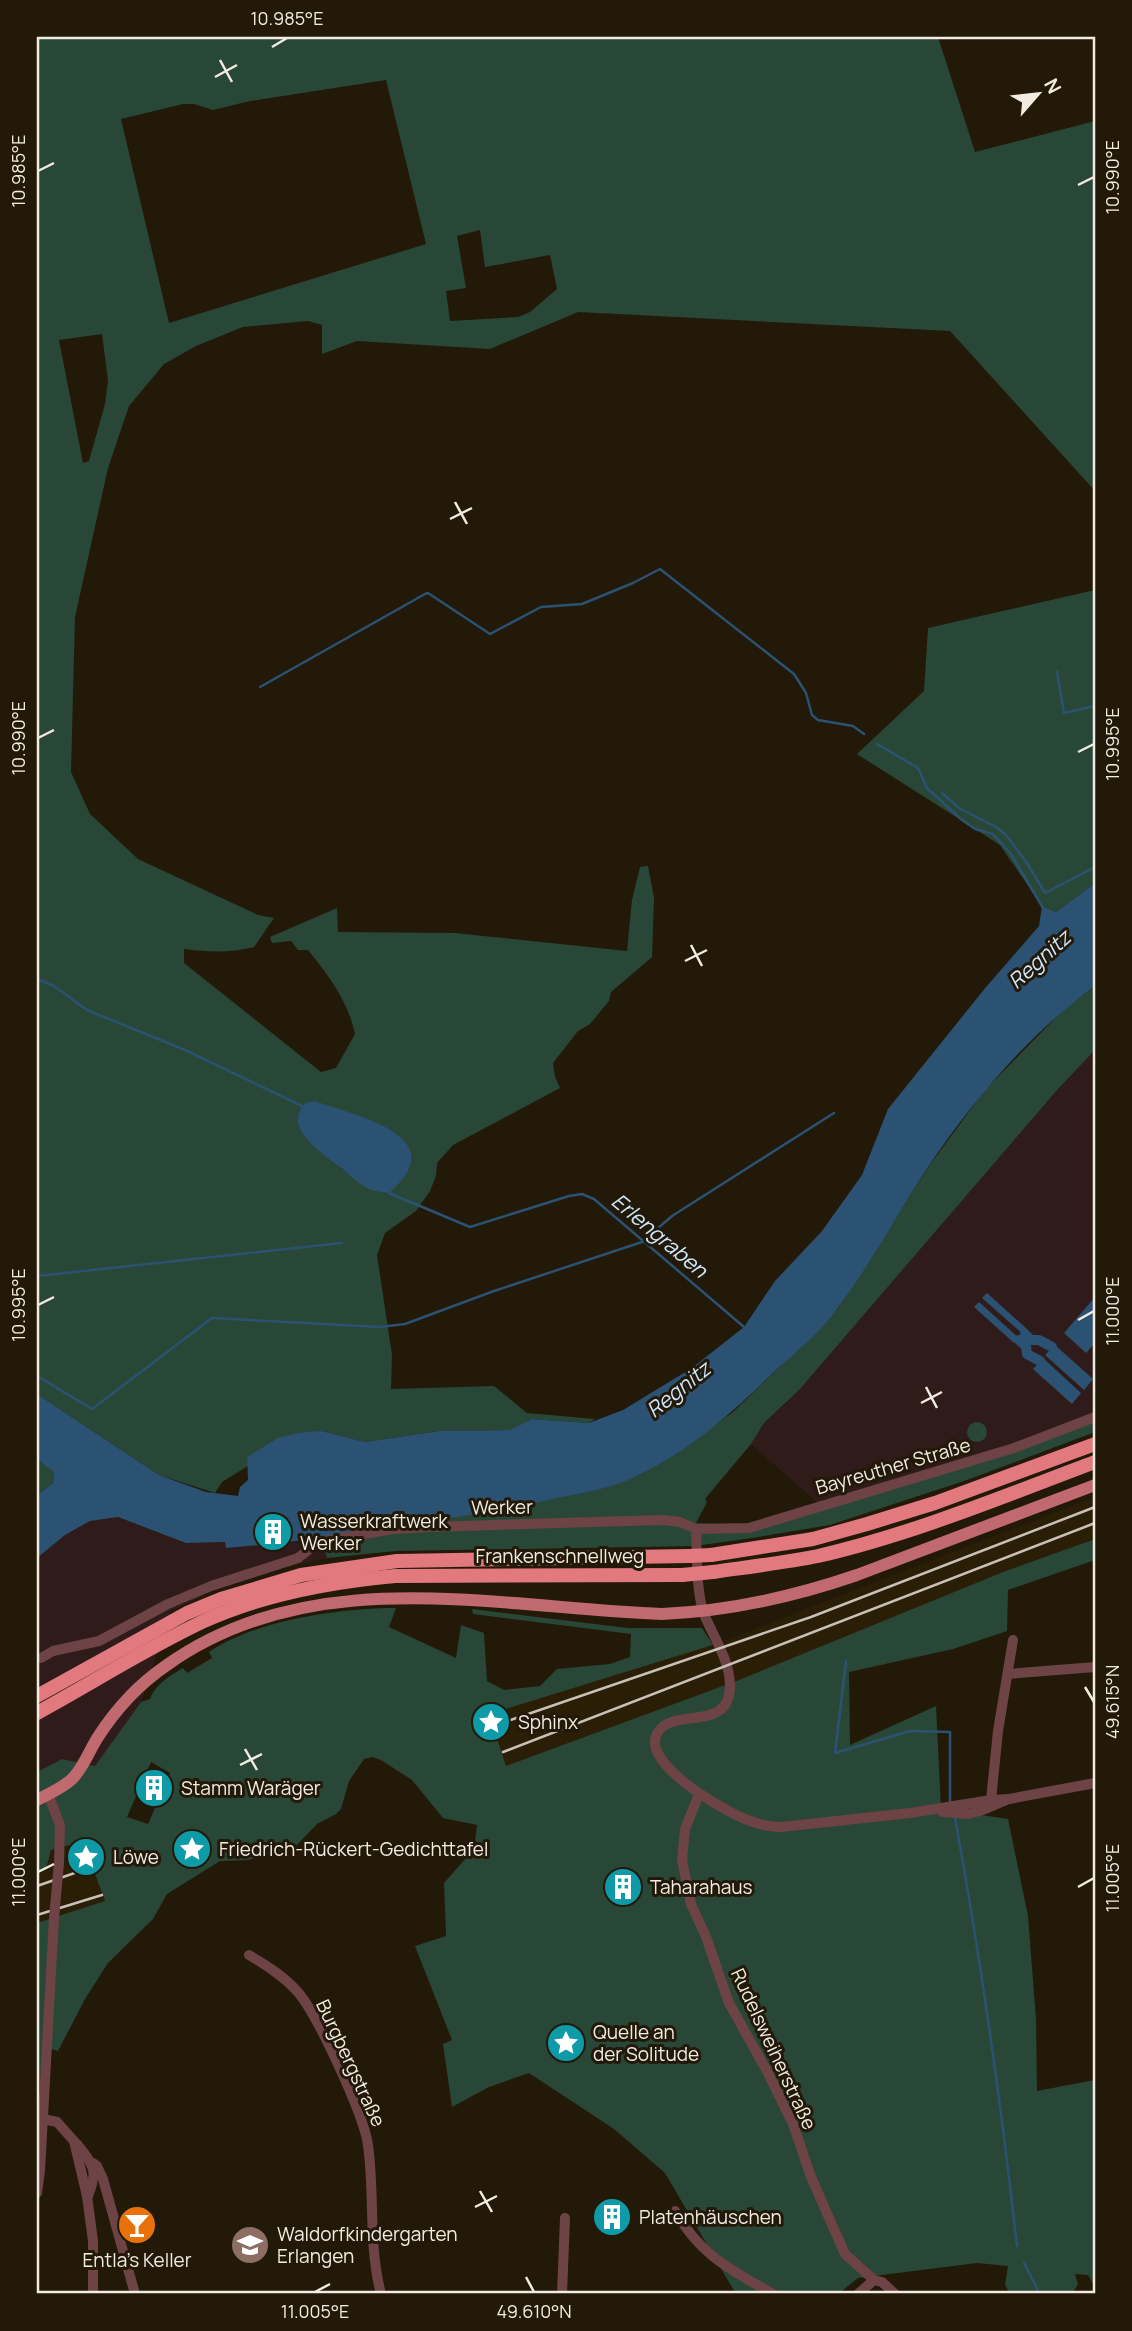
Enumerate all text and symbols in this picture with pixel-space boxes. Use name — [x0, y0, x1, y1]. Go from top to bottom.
text: 10.985°E — [251, 6, 323, 30]
north arrow — [1002, 60, 1072, 130]
text: N — [1038, 74, 1068, 98]
text: 10.985°E — [6, 135, 30, 207]
text: 10.990°E — [1100, 140, 1124, 214]
text: 10.990°E — [6, 701, 30, 775]
text: 10.995°E — [1100, 707, 1124, 781]
water label: Regnitz — [1002, 922, 1078, 994]
water label: Erlengraben — [606, 1187, 715, 1284]
text: 10.995°E — [6, 1268, 30, 1342]
text: 11.000°E — [1100, 1276, 1124, 1346]
water label: Regnitz — [640, 1353, 718, 1423]
street label: Bayreuther Straße — [812, 1431, 974, 1501]
street label: Werker — [471, 1493, 533, 1521]
place label: Wasserkraftwerk Werker — [300, 1508, 448, 1556]
building icon: Wasserkraftwerk Werker — [252, 1511, 294, 1553]
street label: Frankenschnellweg — [476, 1543, 644, 1569]
text: 49.615°N — [1100, 1665, 1124, 1739]
place icon: Sphinx — [470, 1701, 512, 1743]
place label: Sphinx — [518, 1709, 578, 1735]
building icon: Stamm Waräger — [133, 1767, 175, 1809]
place label: Stamm Waräger — [181, 1775, 321, 1801]
place icon: Friedrich-Rückert-Gedichttafel — [171, 1828, 213, 1870]
place icon: Löwe — [65, 1836, 107, 1878]
place label: Friedrich-Rückert-Gedichttafel — [219, 1836, 488, 1862]
text: 11.000°E — [6, 1837, 30, 1907]
place label: Löwe — [113, 1844, 159, 1870]
text: 11.005°E — [1100, 1844, 1124, 1912]
building icon: Taharahaus — [602, 1866, 644, 1908]
place label: Taharahaus — [650, 1874, 753, 1900]
street label: Rudelsweiherstraße — [725, 1964, 823, 2134]
street label: Burgbergstraße — [310, 1995, 392, 2131]
place label: Quelle an der Solitude — [593, 2019, 699, 2067]
place icon: Quelle an der Solitude — [545, 2022, 587, 2064]
building icon: Platenhäuschen — [591, 2196, 633, 2238]
bar icon: Entla's Keller — [116, 2204, 158, 2246]
place label: Platenhäuschen — [639, 2204, 782, 2230]
place label: Waldorfkindergarten Erlangen — [277, 2221, 458, 2269]
school or university icon: Waldorfkindergarten Erlangen — [229, 2224, 271, 2266]
place label: Entla's Keller — [82, 2247, 192, 2273]
text: 11.005°E — [281, 2299, 349, 2323]
text: 49.610°N — [496, 2299, 572, 2323]

